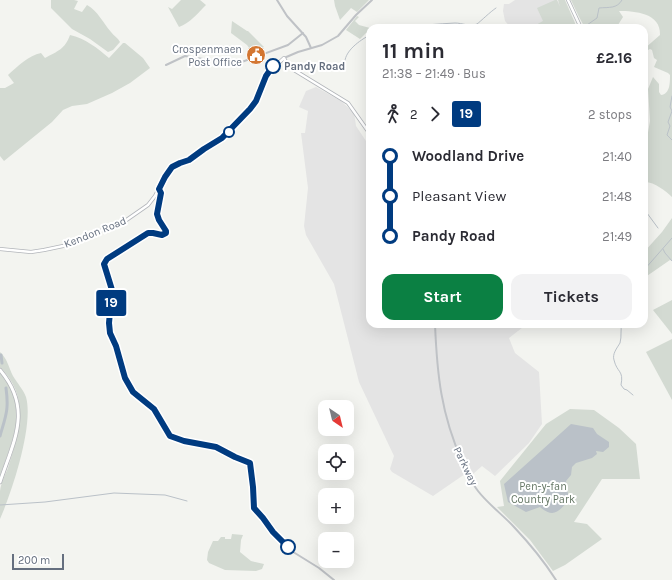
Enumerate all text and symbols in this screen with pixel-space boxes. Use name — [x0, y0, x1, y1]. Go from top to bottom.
text: 11 min — [382, 38, 445, 64]
place label: Crospenmaen Post Office — [172, 43, 242, 69]
public building icon: Crospenmaen Post Office — [245, 44, 267, 66]
text: £2.16 — [596, 49, 632, 67]
marker: Pandy Road — [265, 58, 281, 74]
place label: Pandy Road — [284, 60, 345, 73]
text: 21:38 – 21:49 · Bus — [382, 66, 486, 81]
icon: walk — [382, 103, 404, 125]
icon: forward — [424, 103, 446, 125]
text: 19 — [460, 105, 473, 122]
text: 2 — [410, 107, 418, 122]
text: 2 stops — [588, 107, 632, 122]
unlabelled marker — [223, 126, 235, 138]
text: Woodland Drive — [412, 147, 524, 165]
text: 21:40 — [602, 149, 632, 164]
text: Pleasant View — [412, 187, 506, 205]
text: 21:48 — [602, 189, 632, 204]
street label: Kendon Road — [62, 214, 128, 251]
text: Pandy Road — [412, 227, 496, 245]
text: 21:49 — [602, 229, 632, 244]
button: Start — [382, 274, 503, 320]
button: Tickets — [511, 274, 632, 320]
line badge: 19 — [93, 290, 129, 316]
text: 19 — [104, 294, 118, 311]
north arrow — [318, 400, 354, 436]
map controls — [318, 400, 354, 568]
button: locate — [318, 444, 354, 480]
street label: Parkway — [451, 445, 480, 488]
park label: Pen-y-fan Country Park — [511, 480, 575, 506]
button: + — [318, 488, 354, 524]
button: − — [318, 532, 354, 568]
unlabelled marker — [280, 539, 296, 555]
scale bar — [12, 552, 64, 571]
text: 200 m — [18, 554, 50, 567]

